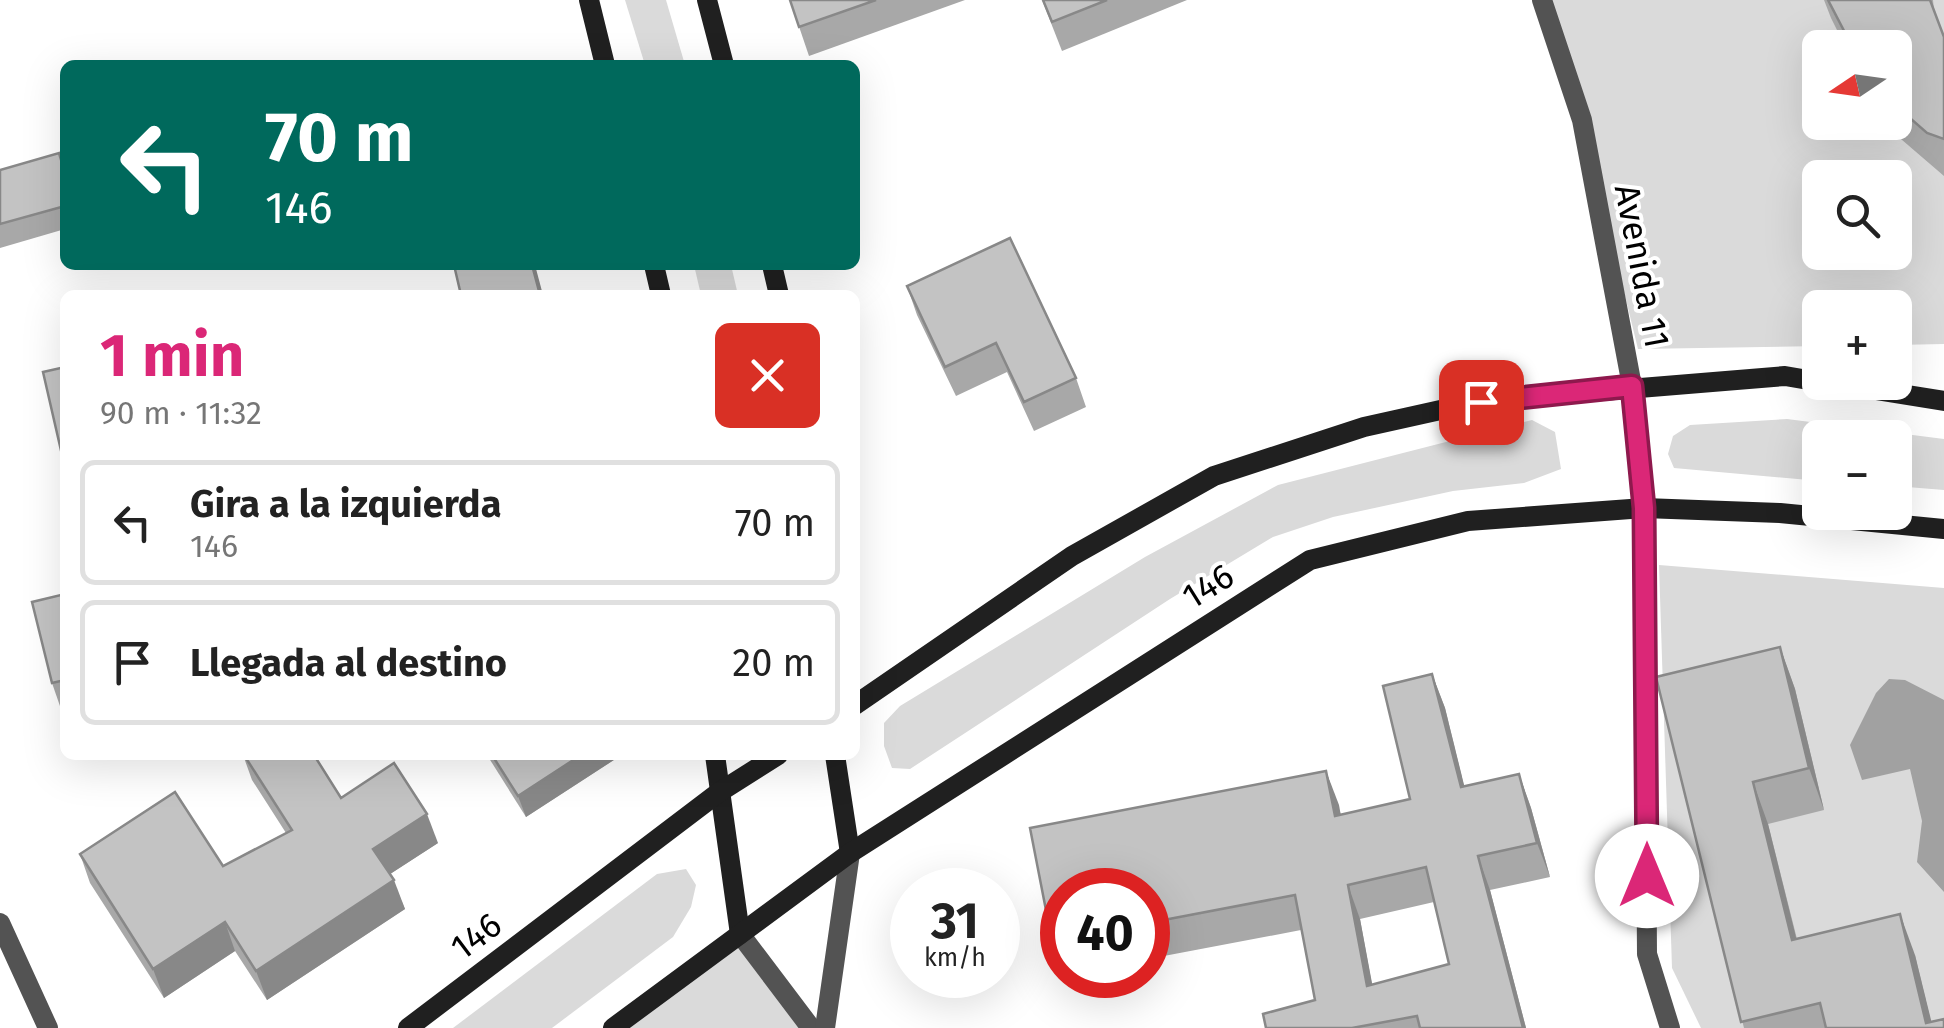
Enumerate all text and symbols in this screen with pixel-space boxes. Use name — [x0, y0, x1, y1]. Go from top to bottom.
north arrow — [1802, 30, 1912, 140]
map controls — [1802, 30, 1912, 530]
text: 70 m — [265, 96, 414, 180]
icon: left — [100, 100, 230, 230]
button: search — [1802, 160, 1912, 270]
text: 146 — [265, 181, 332, 235]
street label: Avenida 11 — [1606, 181, 1678, 351]
button: + — [1802, 290, 1912, 400]
text: 1 min — [100, 320, 244, 392]
button: close — [715, 323, 820, 428]
pin — [1439, 360, 1524, 445]
icon: arrive — [1454, 375, 1509, 430]
text: 90 m · 11:32 — [100, 394, 262, 432]
button: − — [1802, 420, 1912, 530]
text: Gira a la izquierda — [190, 481, 502, 527]
icon: left — [105, 495, 160, 550]
text: 70 m — [735, 500, 815, 546]
text: 146 — [190, 527, 238, 565]
street label: 146 — [1175, 554, 1241, 618]
icon: arrive — [105, 635, 160, 690]
text: Llegada al destino — [190, 640, 507, 686]
text: 20 m — [732, 640, 815, 686]
position arrow — [1595, 824, 1699, 928]
speed limit sign: 40 — [1040, 868, 1170, 998]
text: 31 — [931, 891, 979, 951]
street label: 146 — [442, 903, 510, 969]
text: km/h — [924, 943, 986, 973]

